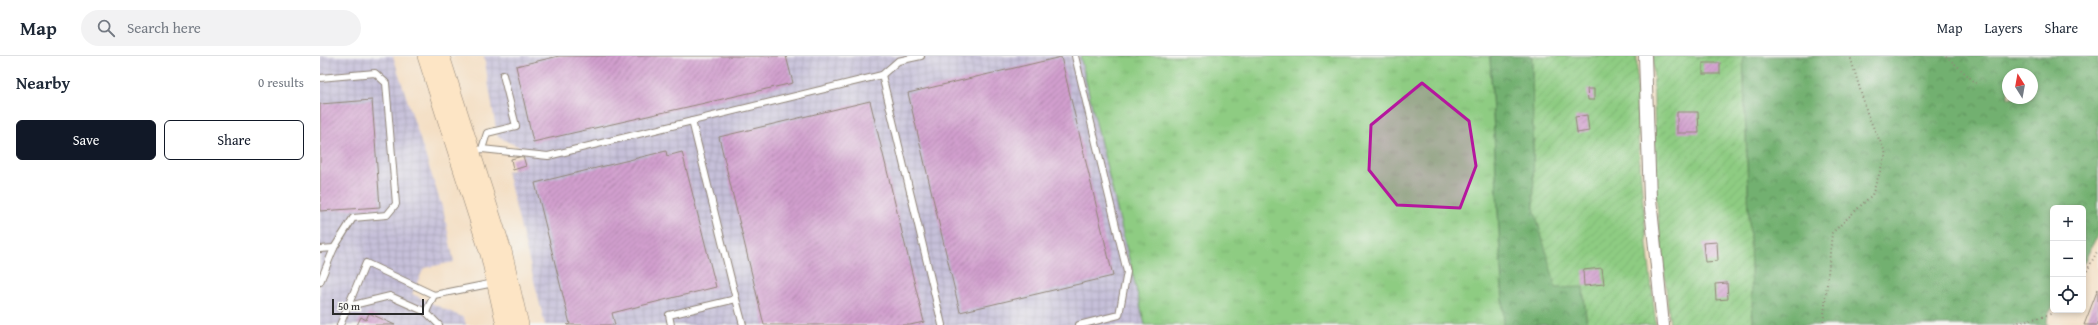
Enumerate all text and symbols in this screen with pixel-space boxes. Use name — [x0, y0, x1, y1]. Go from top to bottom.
search box — [81, 10, 361, 46]
text: Map — [20, 14, 57, 42]
icon: search — [95, 17, 117, 39]
text: Search here — [127, 17, 201, 38]
text: Map — [1937, 18, 1963, 38]
text: Layers — [1985, 18, 2023, 38]
text: Share — [2045, 18, 2078, 38]
north arrow — [2002, 68, 2038, 104]
text: Nearby — [16, 70, 70, 95]
text: 0 results — [258, 73, 304, 92]
button: Save — [16, 120, 156, 160]
button: Share — [164, 120, 304, 160]
map controls — [2050, 205, 2086, 313]
button: + — [2050, 205, 2086, 241]
button: − — [2050, 241, 2086, 277]
button: locate — [2050, 277, 2086, 313]
scale bar — [332, 297, 424, 316]
text: 50 m — [338, 298, 360, 314]

